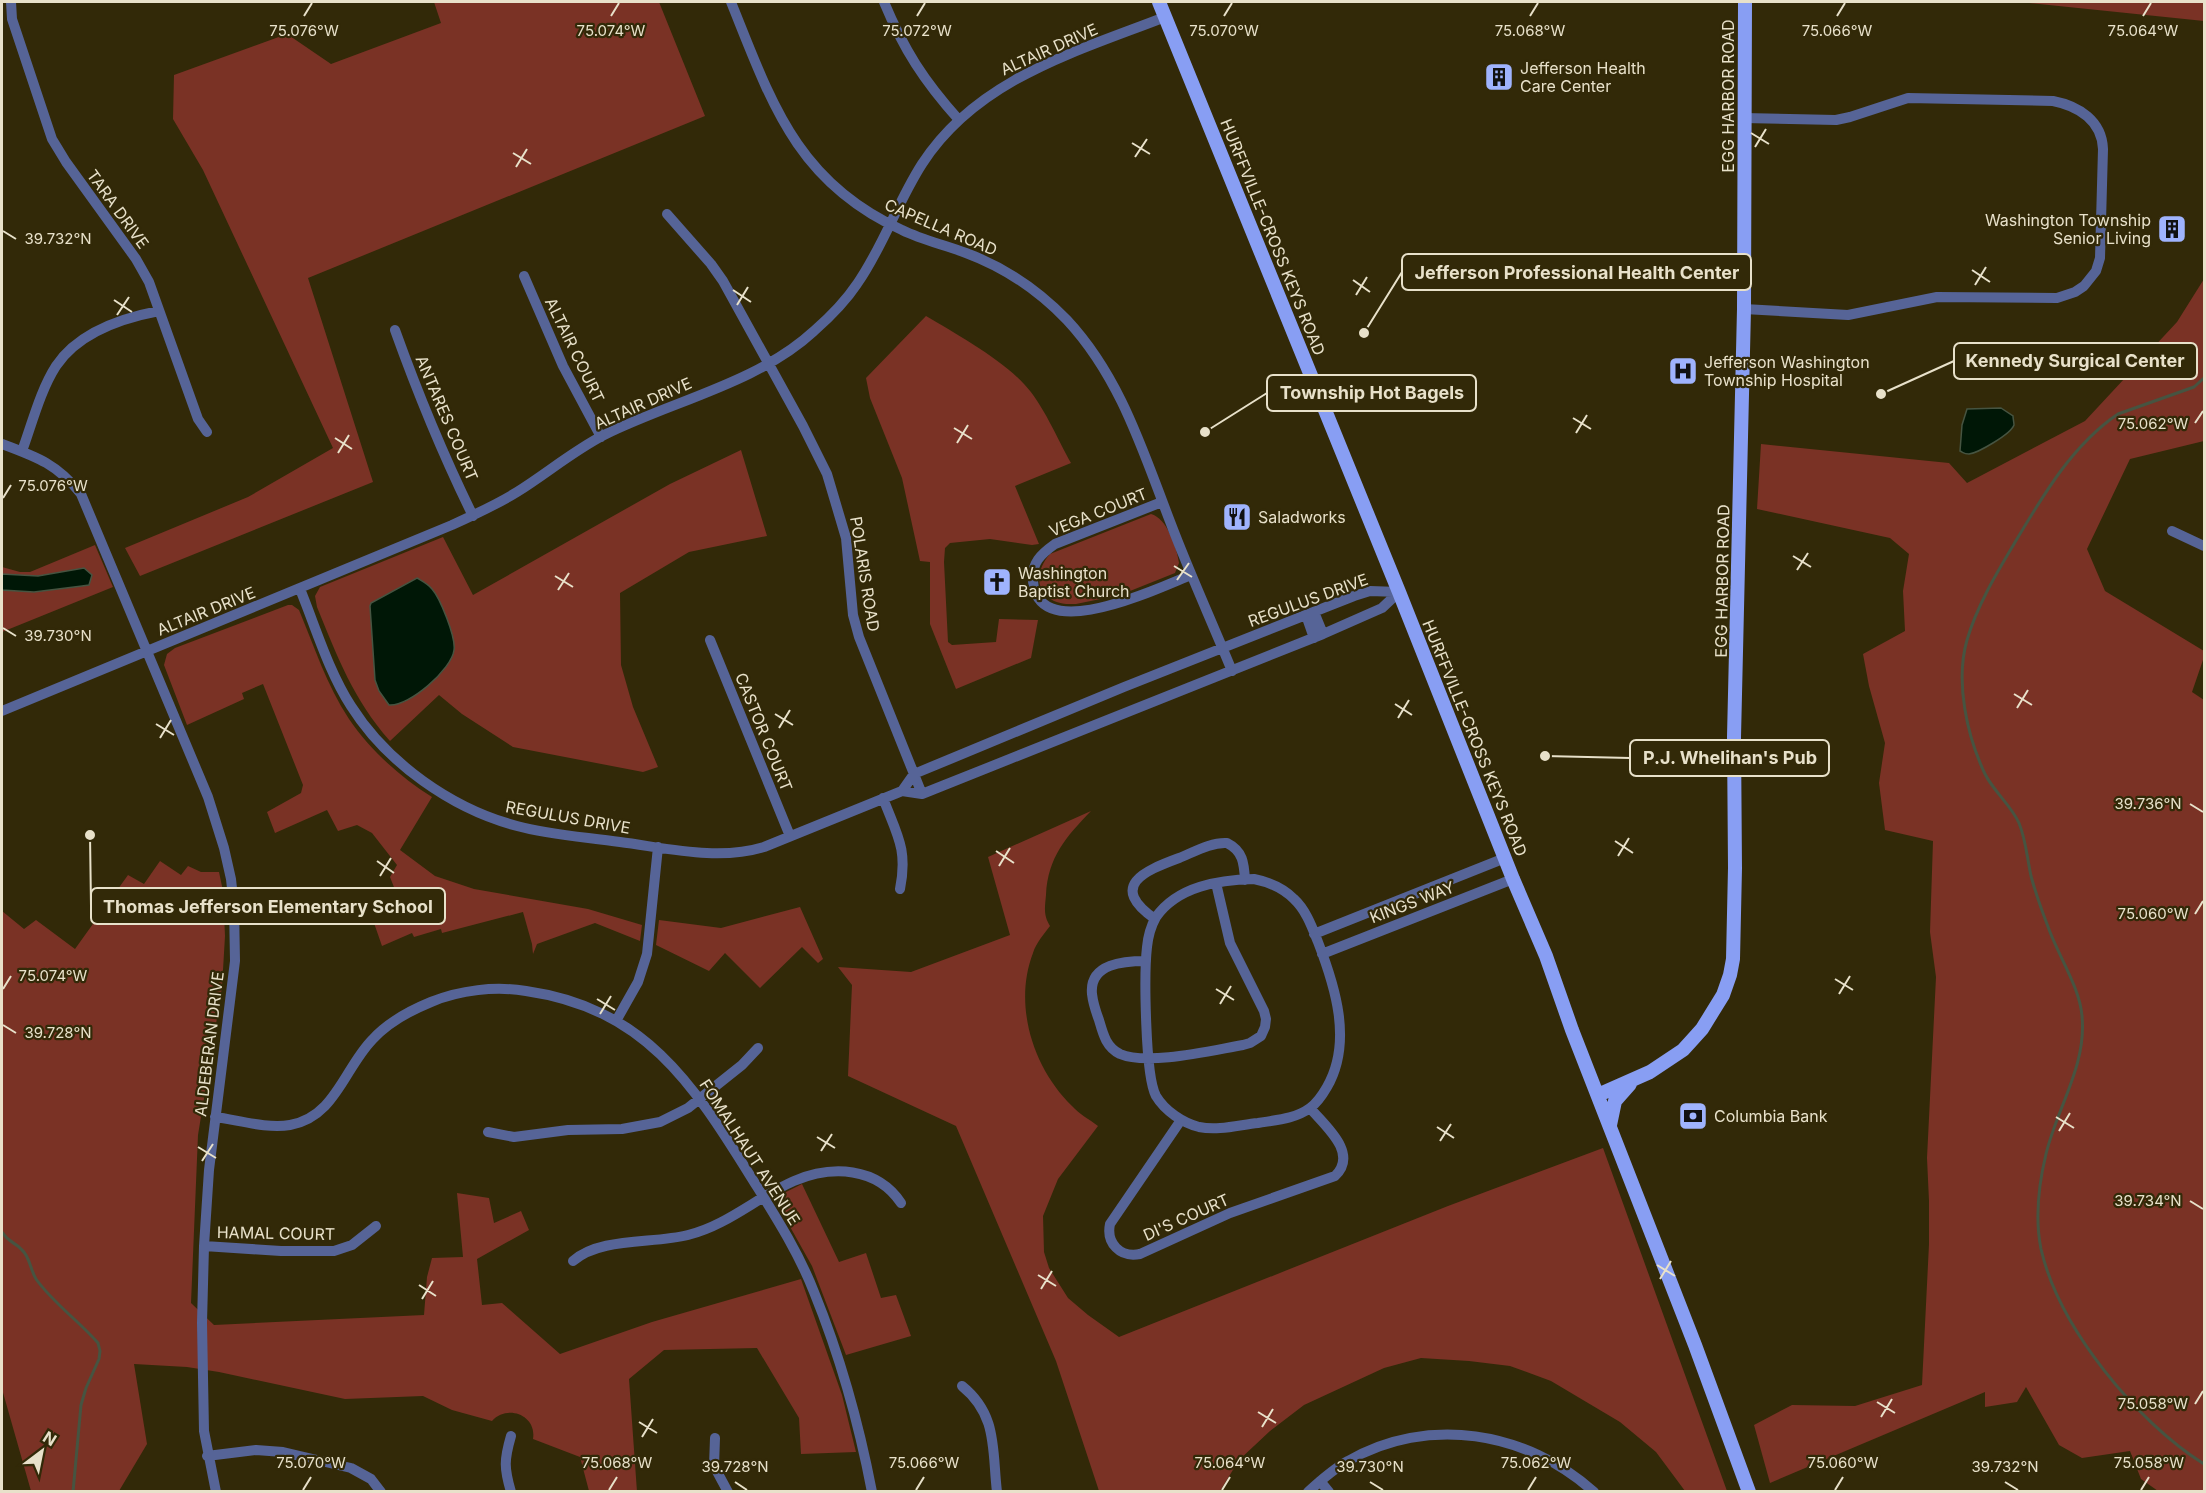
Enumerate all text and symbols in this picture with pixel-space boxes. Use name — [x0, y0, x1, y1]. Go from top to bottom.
street label: ALTAIR DRIVE — [997, 19, 1101, 79]
street label: EGG HARBOR ROAD — [1718, 19, 1738, 173]
text: 75.076°W — [269, 21, 339, 40]
text: 75.074°W — [577, 21, 646, 40]
text: 75.072°W — [882, 21, 952, 40]
text: 75.070°W — [1189, 21, 1259, 40]
text: 75.068°W — [1495, 21, 1565, 40]
text: 75.066°W — [1802, 21, 1873, 40]
text: 75.064°W — [2108, 21, 2179, 40]
place label: Jefferson Health Care Center — [1520, 58, 1646, 96]
building icon: Jefferson Health Care Center — [1483, 61, 1515, 93]
street label: HURFFVILLE-CROSS KEYS ROAD — [1216, 116, 1330, 358]
street label: TARA DRIVE — [83, 166, 153, 252]
street label: CAPELLA ROAD — [882, 194, 1000, 260]
place label: Washington Township Senior Living — [1985, 210, 2151, 248]
building icon: Washington Township Senior Living — [2156, 213, 2188, 245]
text: 39.732°N — [24, 229, 92, 248]
callout: Jefferson Professional Health Center — [1402, 254, 1751, 290]
text: Jefferson Professional Health Center — [1415, 262, 1739, 283]
street label: ALTAIR COURT — [541, 294, 609, 406]
callout: Kennedy Surgical Center — [1954, 343, 2197, 379]
text: Kennedy Surgical Center — [1966, 350, 2184, 371]
street label: ANTARES COURT — [412, 352, 482, 484]
place label: Jefferson Washington Township Hospital — [1704, 352, 1870, 390]
hospital icon: Jefferson Washington Township Hospital — [1667, 355, 1699, 387]
street label: ALTAIR DRIVE — [591, 373, 695, 433]
callout: Township Hot Bagels — [1267, 375, 1476, 411]
text: Township Hot Bagels — [1280, 382, 1464, 403]
text: 75.062°W — [2118, 414, 2188, 433]
text: 75.076°W — [18, 476, 88, 495]
street label: VEGA COURT — [1046, 483, 1150, 541]
restaurant icon: Saladworks — [1221, 501, 1253, 533]
street label: EGG HARBOR ROAD — [1711, 504, 1733, 658]
place label: Saladworks — [1258, 507, 1346, 527]
street label: POLARIS ROAD — [846, 515, 884, 633]
place label: Washington Baptist Church — [1018, 563, 1130, 601]
church icon: Washington Baptist Church — [981, 566, 1013, 598]
street label: REGULUS DRIVE — [1245, 569, 1371, 631]
street label: ALTAIR DRIVE — [154, 582, 258, 640]
street label: HURFFVILLE-CROSS KEYS ROAD — [1418, 617, 1532, 859]
text: 39.730°N — [24, 626, 92, 645]
street label: CASTOR COURT — [731, 670, 797, 794]
callout: P.J. Whelihan's Pub — [1630, 740, 1829, 776]
text: P.J. Whelihan's Pub — [1643, 747, 1817, 768]
text: 39.736°N — [2114, 794, 2182, 813]
street label: REGULUS DRIVE — [504, 796, 632, 838]
street label: KINGS WAY — [1367, 877, 1457, 927]
callout: Thomas Jefferson Elementary School — [91, 888, 445, 924]
text: Thomas Jefferson Elementary School — [103, 896, 433, 917]
text: 75.060°W — [2118, 904, 2189, 923]
text: 75.074°W — [19, 966, 88, 985]
street label: ALDEBERAN DRIVE — [190, 970, 228, 1118]
text: 39.728°N — [24, 1023, 92, 1042]
street label: FOMALHAUT AVENUE — [695, 1075, 805, 1229]
bank icon: Columbia Bank — [1677, 1100, 1709, 1132]
place label: Columbia Bank — [1714, 1106, 1828, 1126]
street label: DI'S COURT — [1140, 1189, 1232, 1245]
text: 39.734°N — [2114, 1191, 2182, 1210]
street label: HAMAL COURT — [217, 1222, 335, 1244]
text: 75.058°W — [2118, 1394, 2188, 1413]
north arrow — [12, 1421, 72, 1481]
text: N — [39, 1427, 60, 1450]
text: 75.070°W — [276, 1453, 346, 1472]
text: 75.068°W — [582, 1453, 652, 1472]
text: 75.066°W — [889, 1453, 960, 1472]
text: 75.064°W — [1195, 1453, 1266, 1472]
text: 75.062°W — [1501, 1453, 1571, 1472]
text: 75.060°W — [1808, 1453, 1879, 1472]
text: 75.058°W — [2114, 1453, 2184, 1472]
text: 39.728°N — [701, 1457, 769, 1476]
text: 39.730°N — [1336, 1457, 1404, 1476]
text: 39.732°N — [1971, 1457, 2039, 1476]

